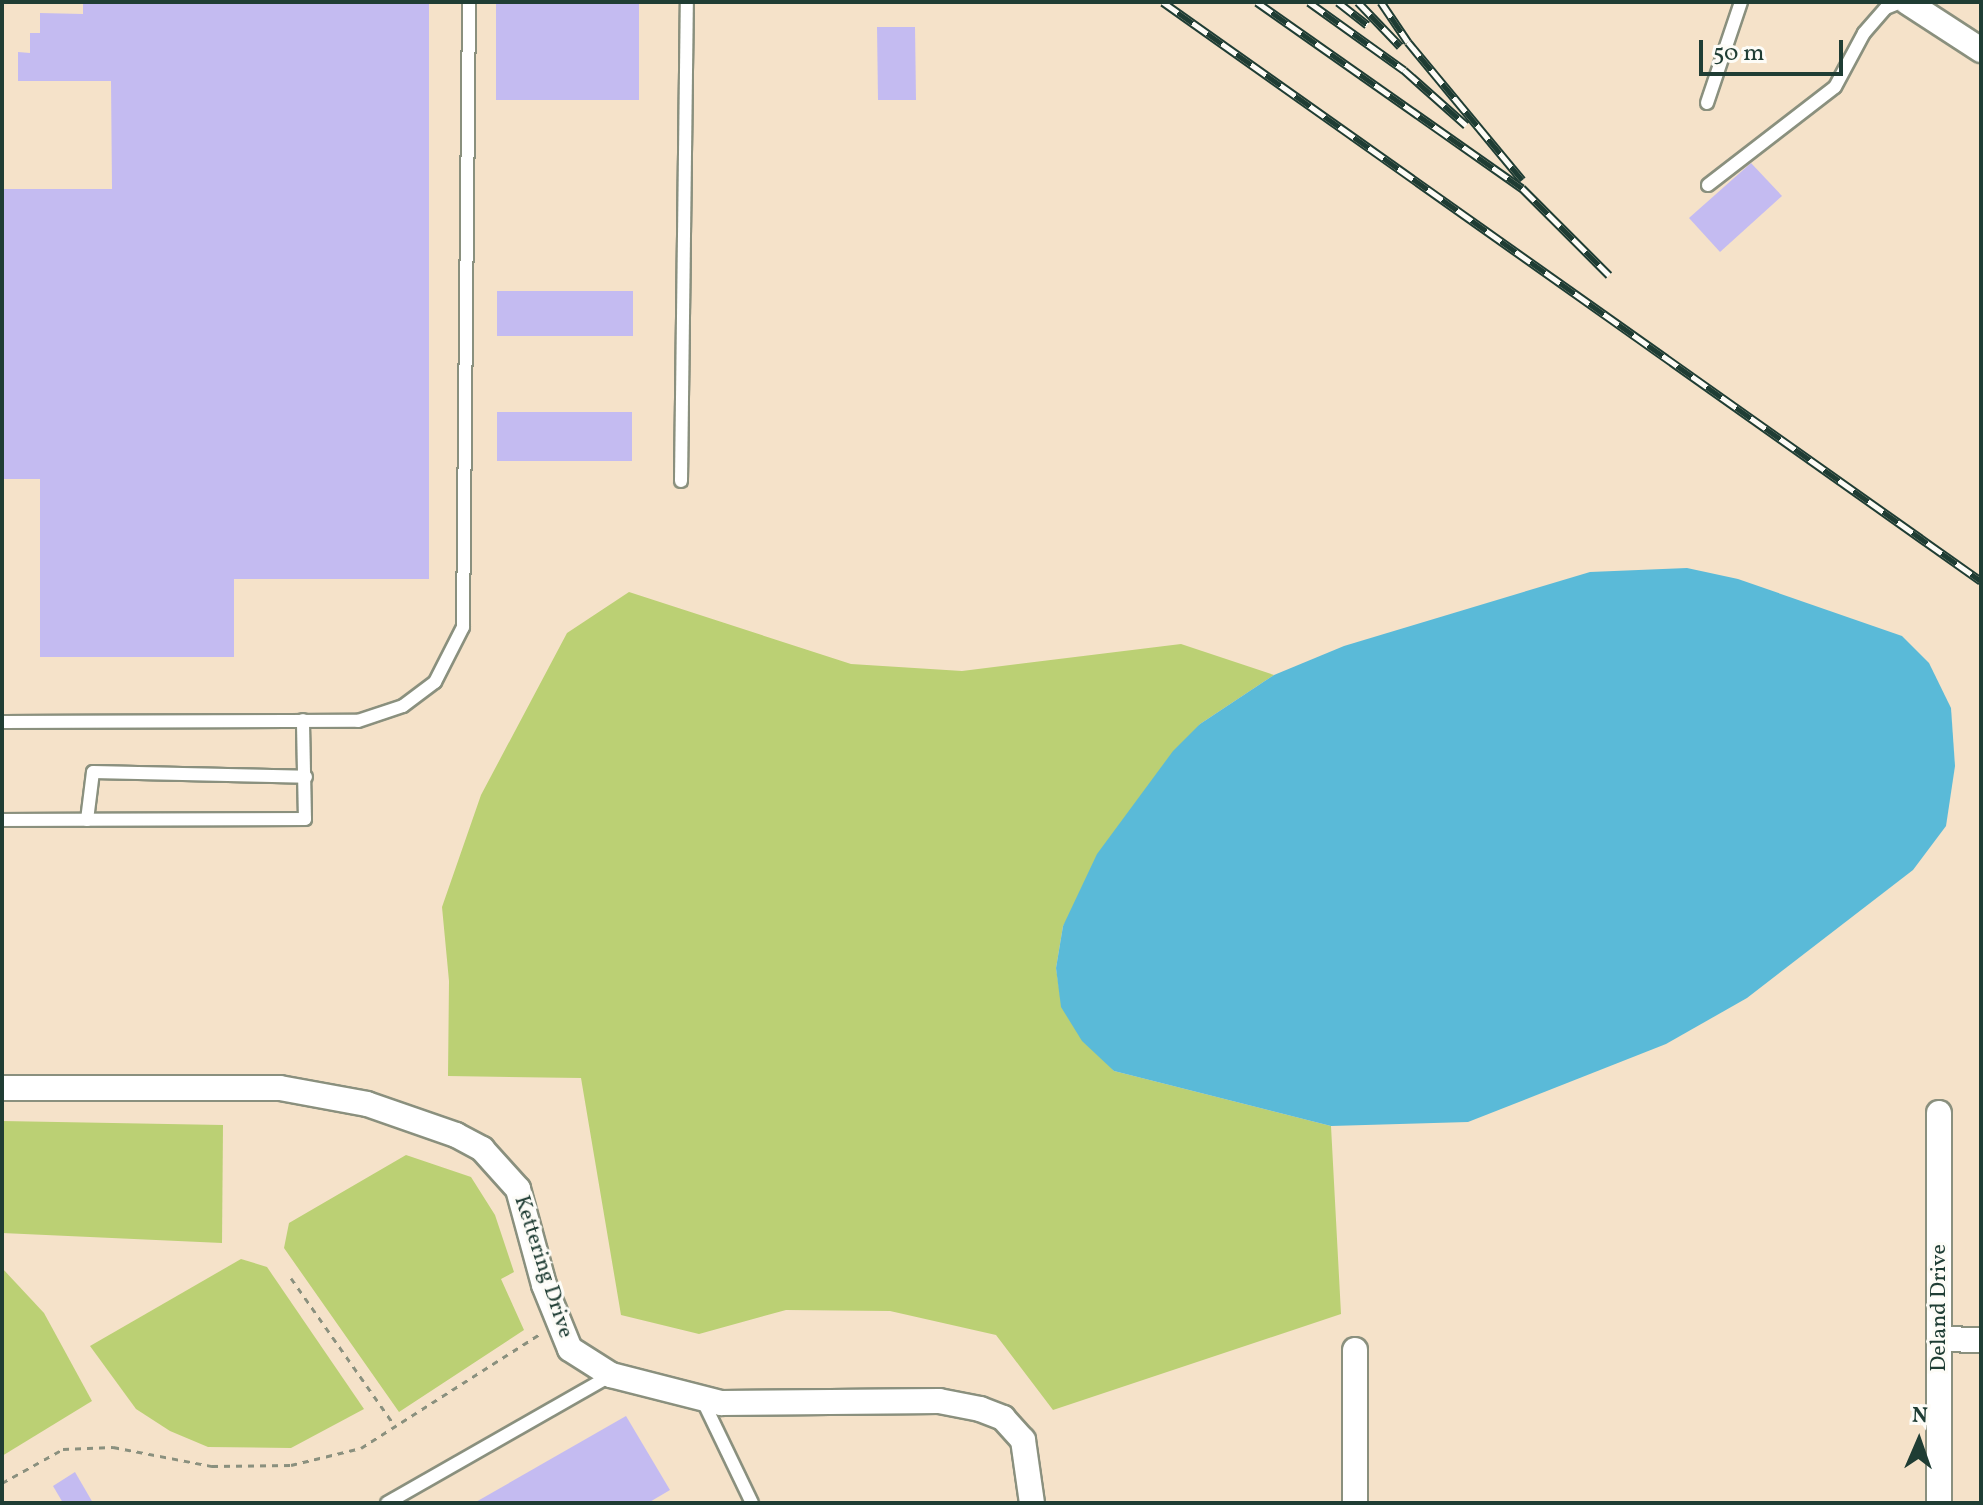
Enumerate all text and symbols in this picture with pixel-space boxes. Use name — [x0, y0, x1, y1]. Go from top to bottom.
scale bar — [1703, 24, 1847, 74]
text: 50 m — [1713, 37, 1765, 71]
street label: Kettering Drive — [508, 1192, 578, 1342]
street label: Deland Drive — [1927, 1244, 1953, 1372]
north arrow — [1879, 1401, 1959, 1481]
text: N — [1911, 1401, 1928, 1432]

